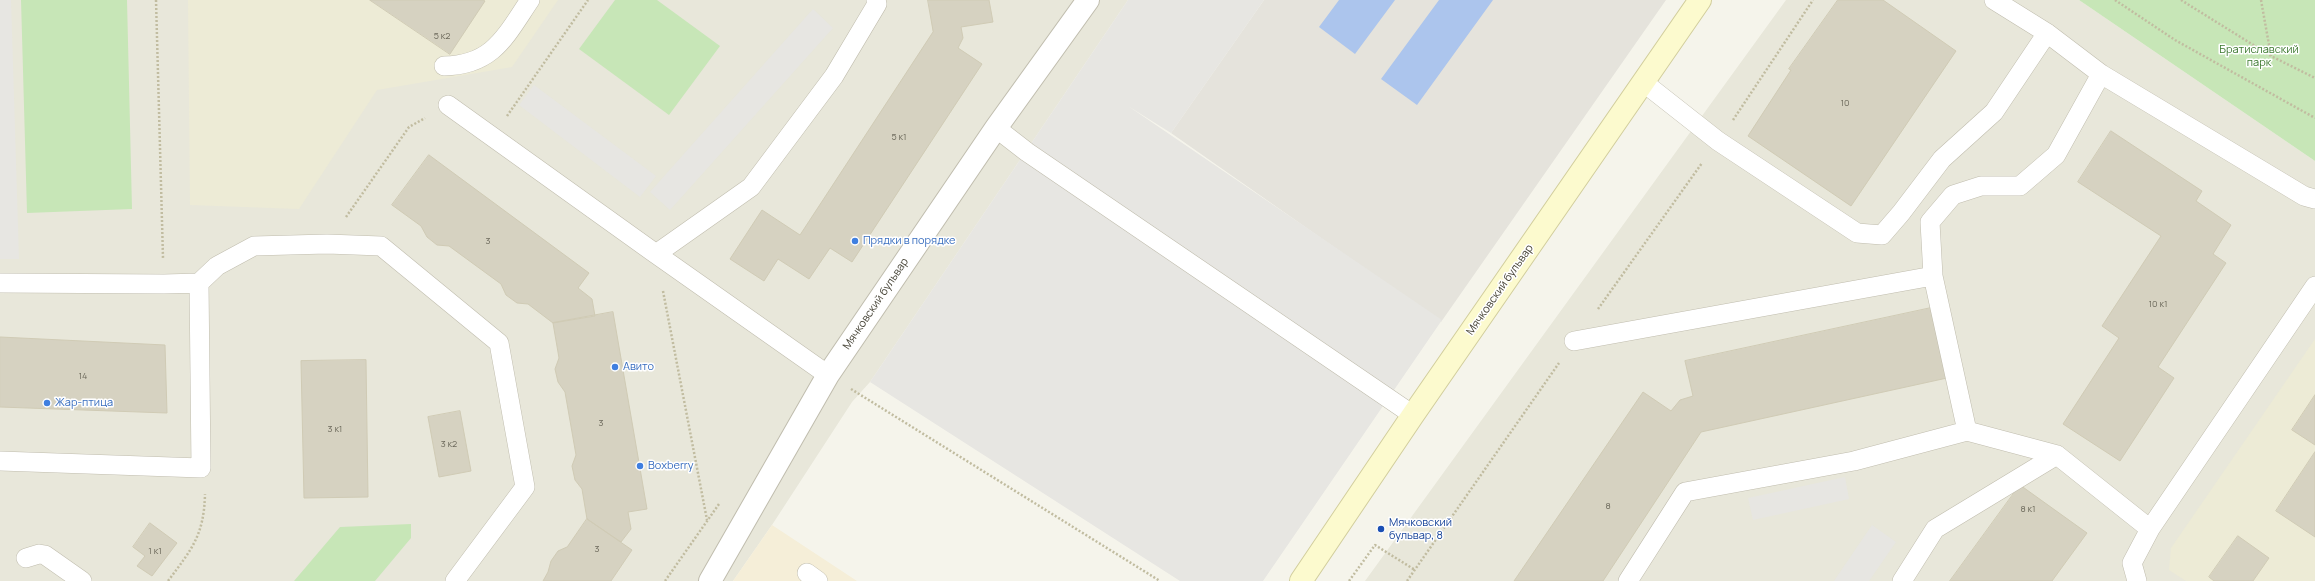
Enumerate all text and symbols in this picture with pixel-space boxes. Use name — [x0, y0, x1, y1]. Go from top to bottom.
house number: 5 к2 — [434, 31, 450, 41]
park label: Братиславский парк — [2219, 43, 2299, 69]
house number: 10 — [1841, 98, 1849, 108]
house number: 5 к1 — [892, 132, 906, 142]
place label: Прядки в порядке — [863, 234, 955, 248]
house number: 3 — [486, 236, 490, 246]
marker: Прядки в порядке — [850, 236, 860, 246]
street label: Мячковский бульвар — [1464, 242, 1536, 338]
street label: Мячковский бульвар — [840, 256, 912, 352]
house number: 10 к1 — [2149, 299, 2167, 309]
place label: Авито — [623, 360, 654, 374]
marker: Авито — [610, 362, 620, 372]
house number: 14 — [79, 371, 87, 381]
place label: Жар-птица — [55, 396, 113, 410]
marker: Жар-птица — [42, 398, 52, 408]
house number: 3 — [599, 418, 603, 428]
house number: 3 к1 — [328, 424, 342, 434]
house number: 3 к2 — [441, 439, 457, 449]
place label: Boxberry — [648, 459, 694, 473]
marker: Boxberry — [635, 461, 645, 471]
house number: 8 — [1605, 501, 1611, 511]
house number: 8 к1 — [2021, 504, 2035, 514]
place label: Мячковский бульвар, 8 — [1389, 516, 1452, 542]
marker: Мячковский бульвар, 8 — [1376, 524, 1386, 534]
house number: 3 — [595, 544, 599, 554]
house number: 1 к1 — [148, 546, 162, 556]

